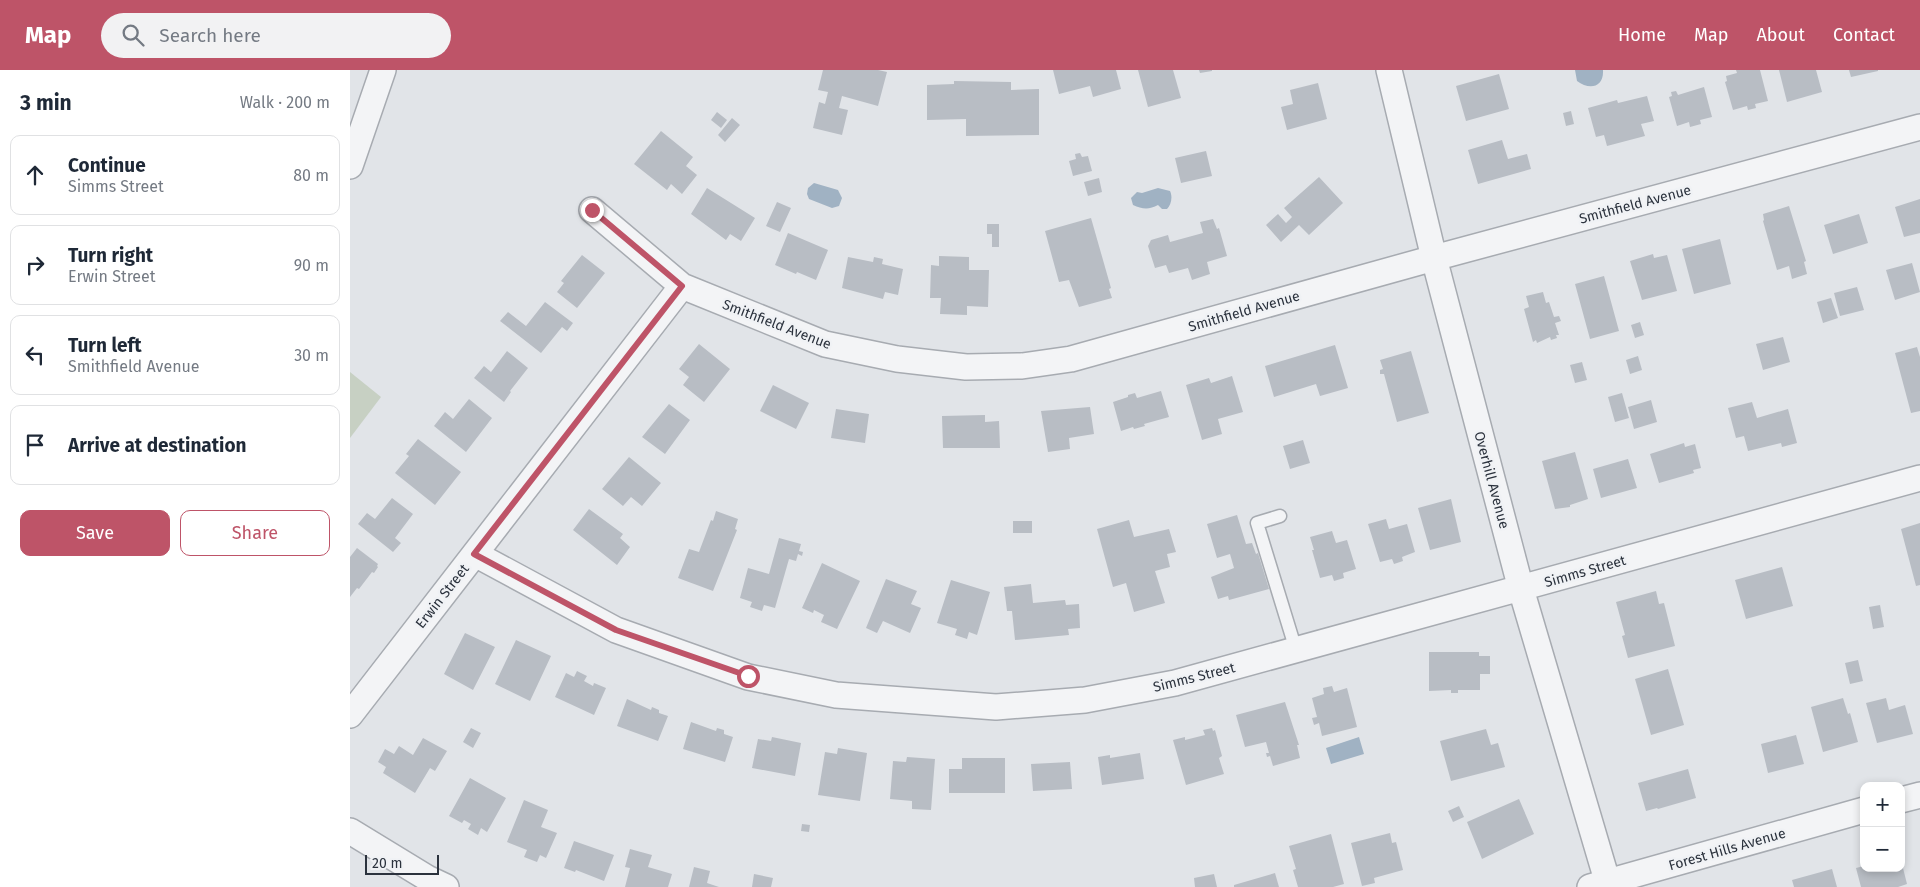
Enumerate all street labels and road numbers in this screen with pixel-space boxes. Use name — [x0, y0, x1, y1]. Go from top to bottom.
street label: Smithfield Avenue — [1577, 181, 1693, 228]
street label: Smithfield Avenue — [1186, 287, 1302, 336]
street label: Smithfield Avenue — [720, 296, 834, 353]
street label: Overhill Avenue — [1470, 430, 1513, 531]
street label: Simms Street — [1543, 552, 1629, 591]
street label: Erwin Street — [412, 560, 473, 632]
street label: Simms Street — [1151, 659, 1238, 696]
street label: Forest Hills Avenue — [1667, 825, 1788, 874]

